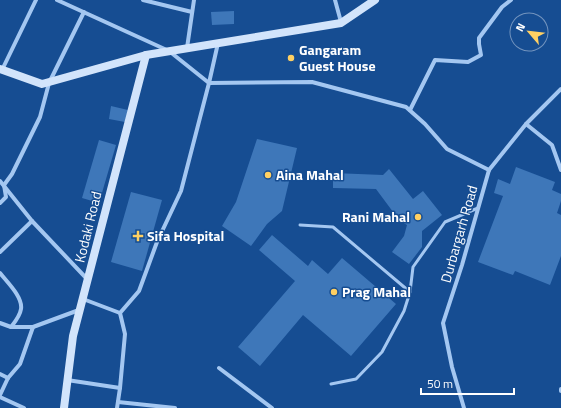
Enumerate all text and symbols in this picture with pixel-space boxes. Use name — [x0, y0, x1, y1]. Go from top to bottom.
north arrow — [509, 12, 549, 52]
text: N — [511, 20, 529, 34]
place label: Gangaram Guest House — [299, 39, 376, 76]
marker: Gangaram Guest House — [286, 53, 296, 63]
place label: Aina Mahal — [276, 164, 344, 185]
marker: Aina Mahal — [263, 170, 273, 180]
street label: Durbargarh Road — [435, 183, 482, 285]
street label: Kodaki Road — [69, 189, 107, 265]
place label: Rani Mahal — [342, 206, 410, 227]
marker: Rani Mahal — [413, 212, 423, 222]
place label: Sifa Hospital — [147, 225, 224, 246]
marker: Sifa Hospital — [132, 230, 144, 242]
place label: Prag Mahal — [342, 281, 411, 302]
marker: Prag Mahal — [329, 287, 339, 297]
scale bar — [421, 370, 514, 396]
text: 50 m — [427, 374, 453, 393]

